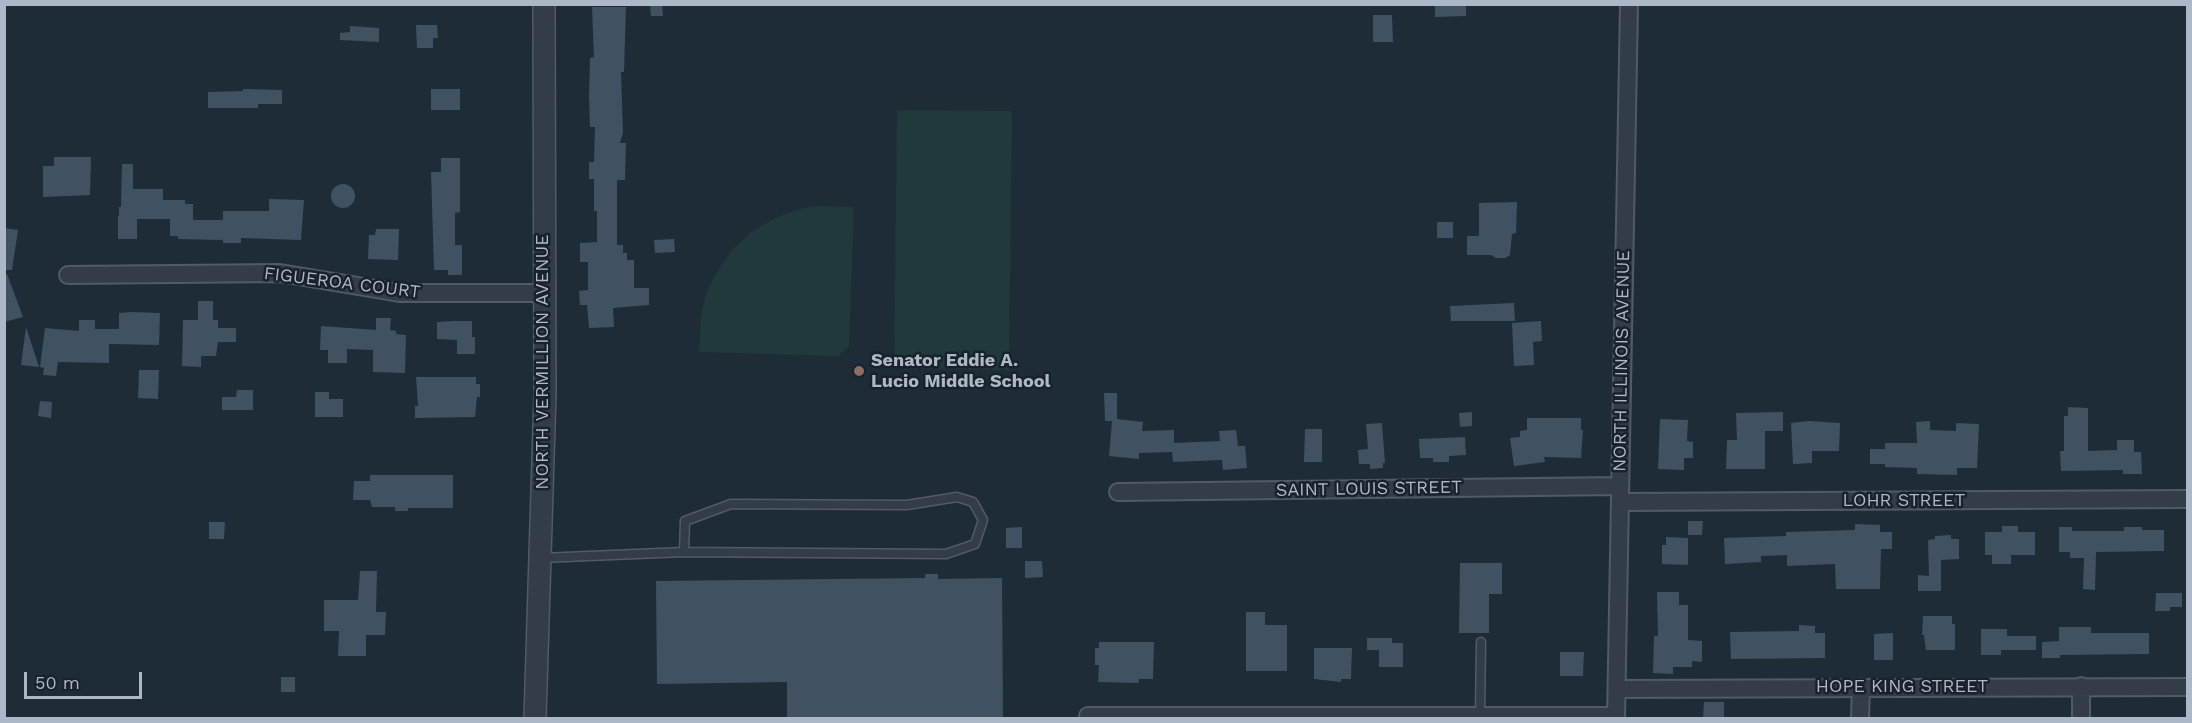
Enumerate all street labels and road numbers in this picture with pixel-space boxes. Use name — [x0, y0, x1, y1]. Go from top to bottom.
street label: NORTH VERMILLION AVENUE — [532, 234, 554, 490]
street label: NORTH ILLINOIS AVENUE — [1609, 250, 1635, 472]
street label: FIGUEROA COURT — [262, 263, 422, 303]
street label: SAINT LOUIS STREET — [1276, 477, 1462, 501]
street label: LOHR STREET — [1843, 490, 1965, 512]
street label: HOPE KING STREET — [1816, 676, 1988, 698]

